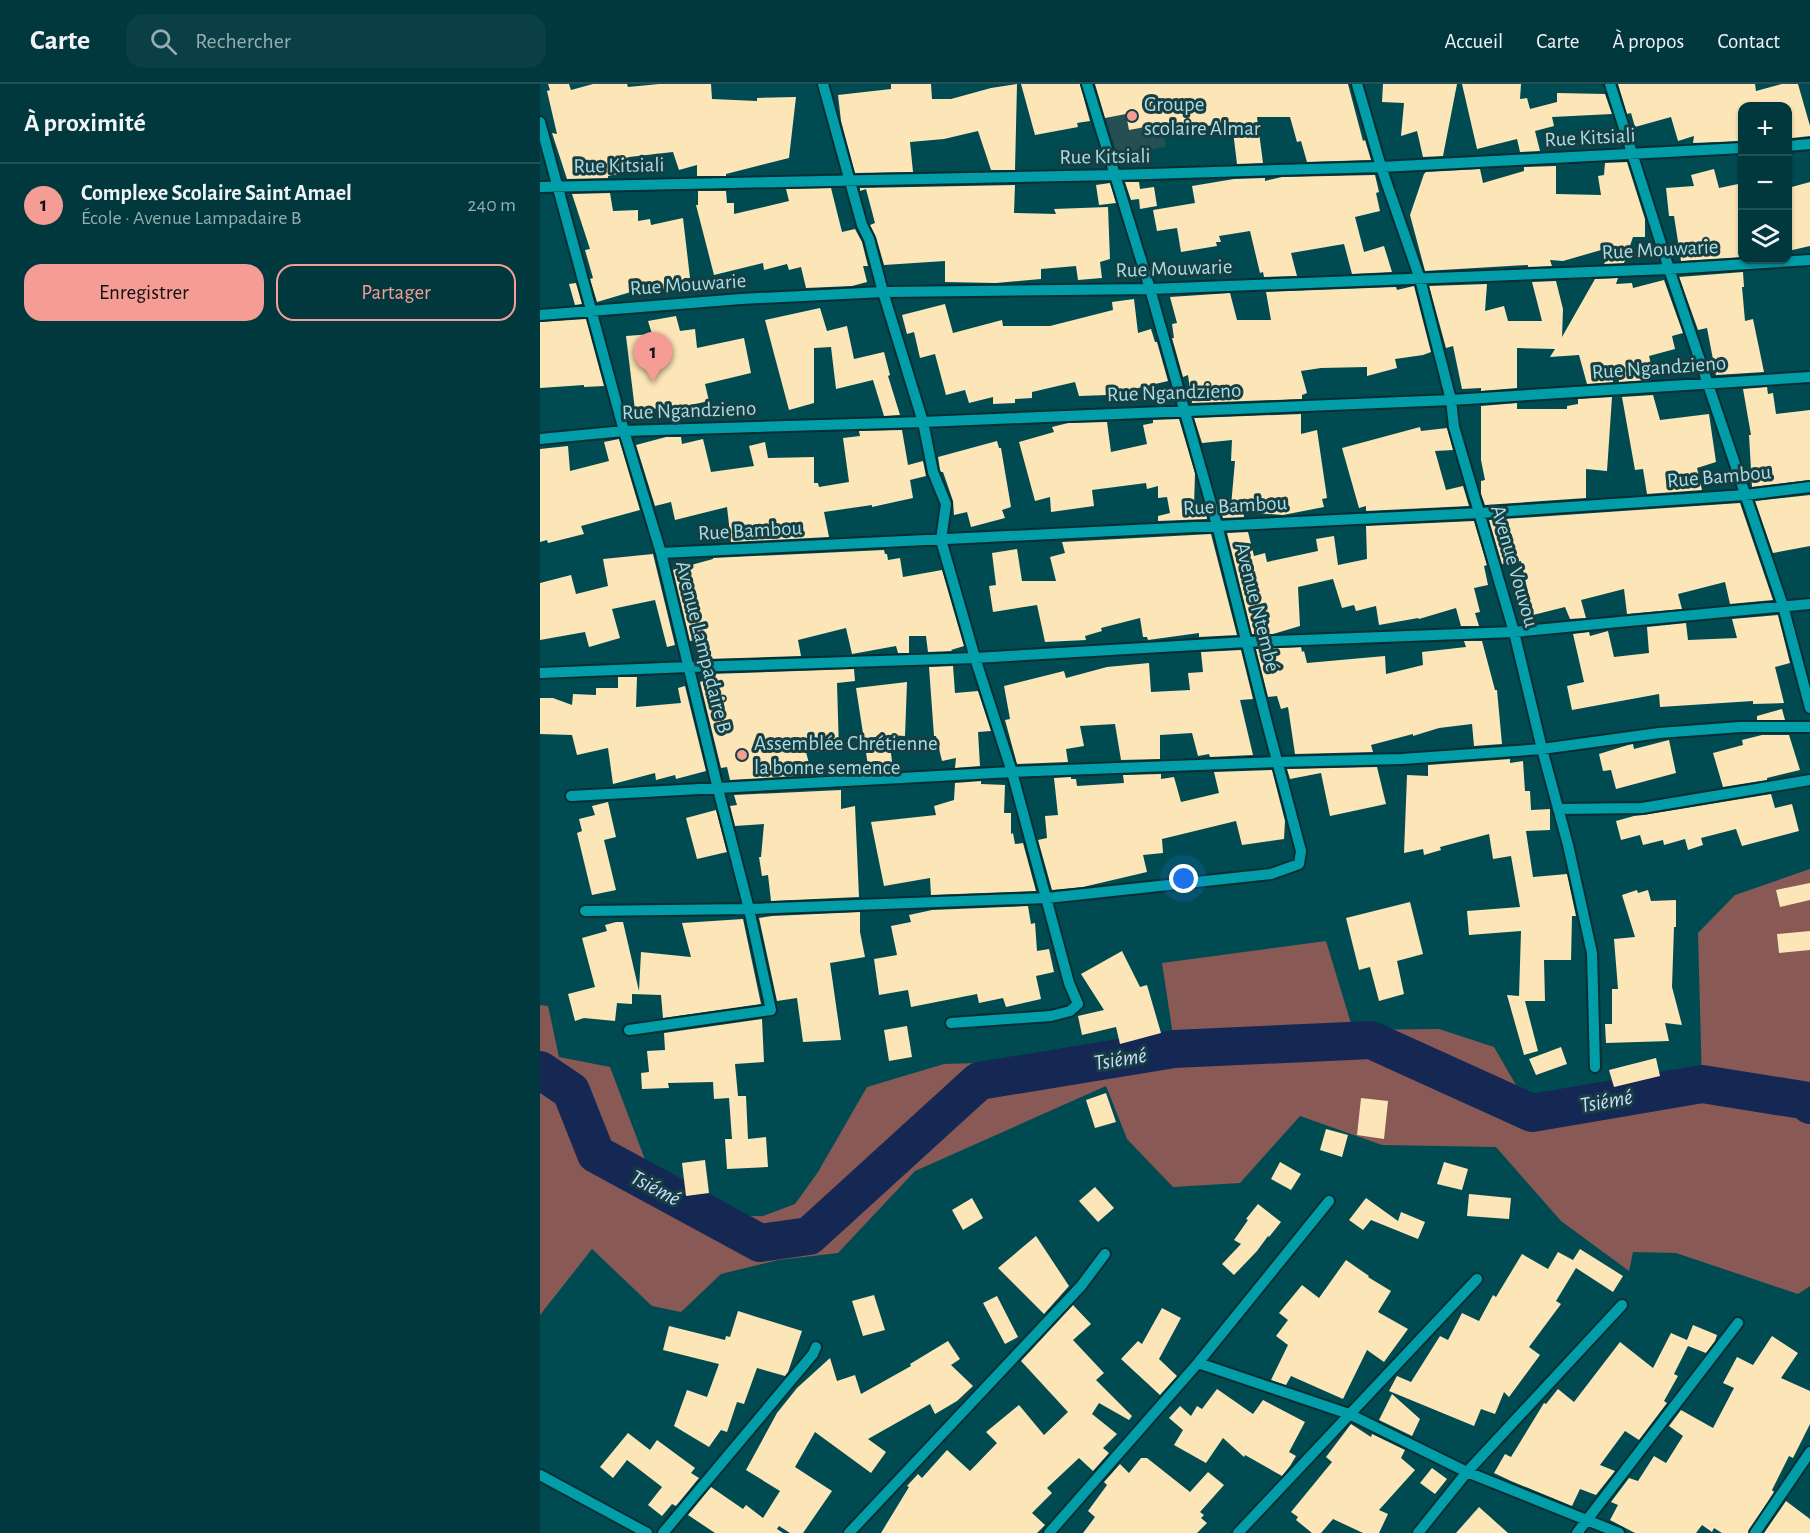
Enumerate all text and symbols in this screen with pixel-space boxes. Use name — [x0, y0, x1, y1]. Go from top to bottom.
search box — [126, 14, 546, 68]
icon: search — [147, 25, 180, 58]
text: Carte — [30, 27, 90, 55]
text: Rechercher — [195, 30, 291, 52]
text: Accueil — [1445, 31, 1503, 52]
text: Carte — [1536, 31, 1579, 52]
text: À propos — [1612, 31, 1684, 52]
text: Contact — [1717, 31, 1780, 52]
place label: Groupe scolaire Almar — [1144, 94, 1261, 139]
map controls — [1738, 102, 1792, 264]
button: + — [1738, 102, 1792, 156]
marker: Groupe scolaire Almar — [1125, 109, 1139, 123]
text: À proximité — [24, 110, 146, 136]
street label: Rue Kitsiali — [1544, 125, 1636, 150]
street label: Rue Kitsiali — [1059, 145, 1151, 168]
street label: Rue Kitsiali — [573, 154, 665, 177]
button: − — [1738, 156, 1792, 210]
text: Complexe Scolaire Saint Amael — [81, 182, 352, 204]
text: 1 — [40, 195, 47, 215]
text: 240 m — [467, 195, 516, 215]
text: École · Avenue Lampadaire B — [81, 208, 301, 228]
button: layers — [1738, 210, 1792, 264]
street label: Rue Mouwarie — [1601, 236, 1719, 263]
street label: Rue Mouwarie — [1115, 256, 1233, 281]
button: Enregistrer — [24, 264, 264, 321]
button: Partager — [276, 264, 516, 321]
street label: Rue Mouwarie — [629, 270, 747, 299]
pin: 1 — [634, 332, 672, 382]
street label: Rue Ngandzieno — [1591, 352, 1727, 383]
street label: Rue Ngandzieno — [1106, 380, 1242, 405]
street label: Rue Ngandzieno — [621, 398, 757, 423]
street label: Rue Bambou — [1666, 461, 1772, 492]
street label: Rue Bambou — [1182, 492, 1288, 519]
street label: Avenue Vouvou — [1487, 503, 1542, 630]
street label: Rue Bambou — [697, 517, 803, 544]
street label: Avenue Ntembé — [1231, 540, 1284, 674]
street label: Avenue Lampadaire B — [672, 559, 735, 736]
place label: Assemblée Chrétienne la bonne semence — [754, 733, 938, 778]
marker: Assemblée Chrétienne la bonne semence — [735, 748, 749, 762]
your location — [1169, 864, 1198, 893]
water label: Tsiémé — [1092, 1044, 1148, 1074]
water label: Tsiémé — [1578, 1086, 1634, 1116]
water label: Tsiémé — [627, 1166, 684, 1210]

